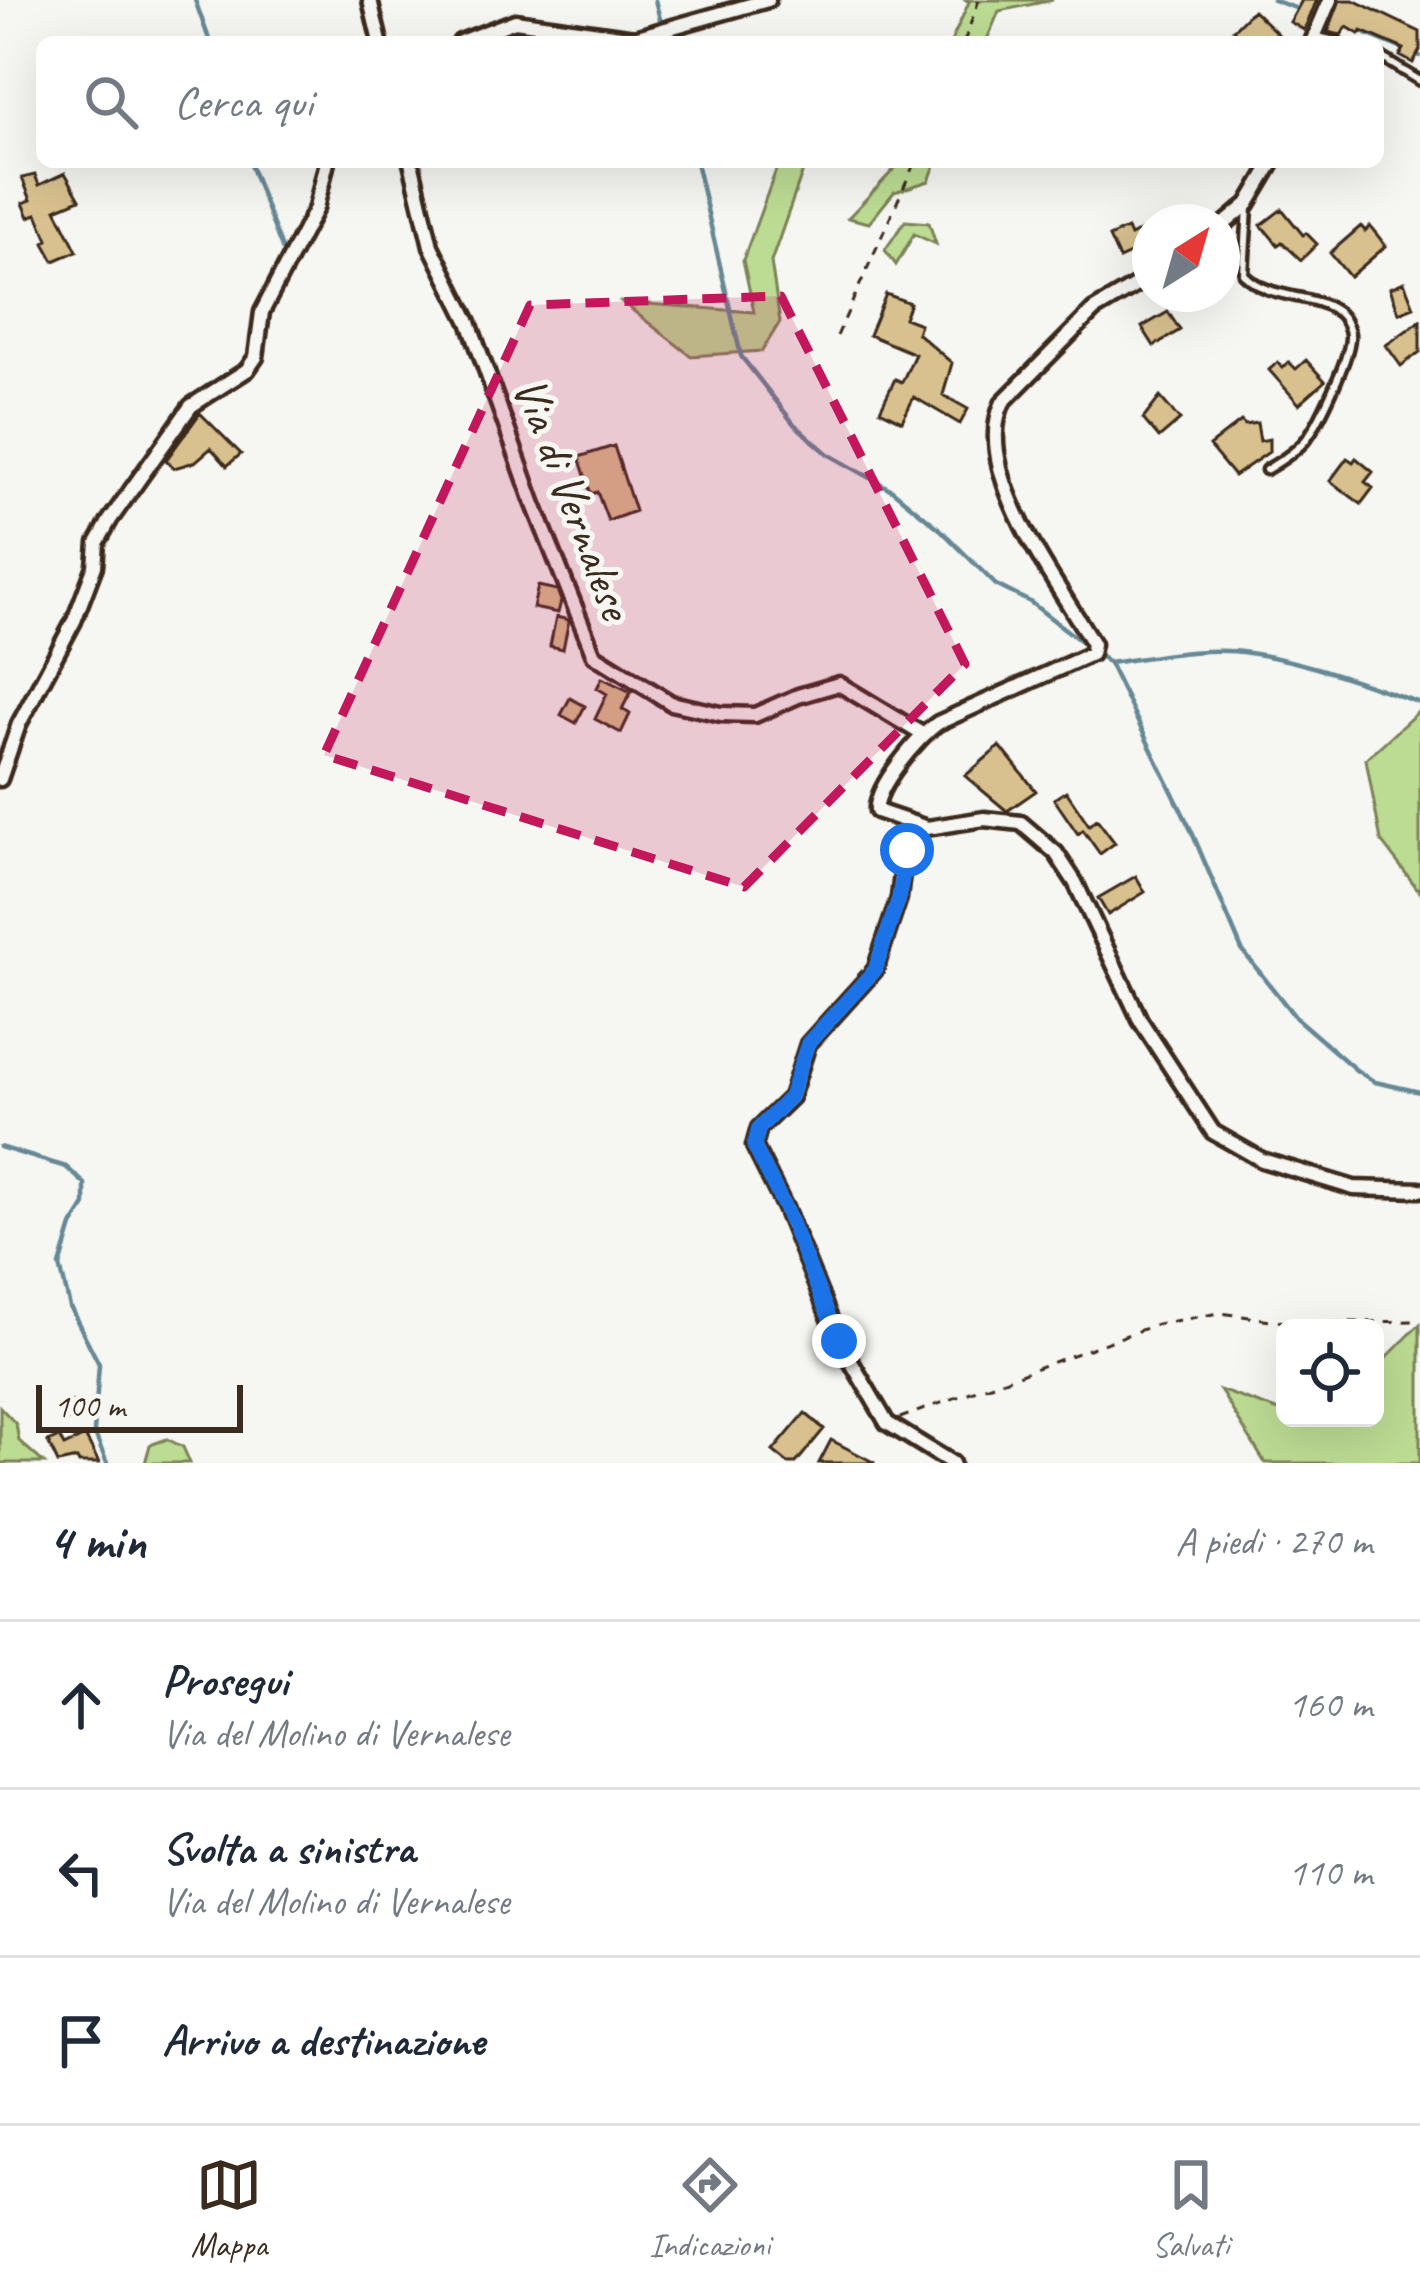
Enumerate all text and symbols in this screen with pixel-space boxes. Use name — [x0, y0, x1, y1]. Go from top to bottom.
search box — [36, 36, 1384, 168]
icon: search — [78, 69, 144, 135]
text: Cerca qui — [174, 74, 313, 131]
north arrow — [1132, 204, 1240, 312]
street label: Via di Vernalese — [499, 369, 648, 631]
route start — [880, 823, 934, 877]
route end — [812, 1314, 866, 1368]
map controls — [1276, 1319, 1384, 1427]
button: locate — [1276, 1319, 1384, 1427]
scale bar — [36, 1379, 243, 1432]
text: 100 m — [54, 1385, 125, 1427]
text: 4 min — [48, 1509, 146, 1573]
text: A piedi · 270 m — [1176, 1517, 1372, 1566]
text: Prosegui — [162, 1652, 288, 1709]
icon: ahead — [48, 1672, 114, 1738]
text: 160 m — [1288, 1680, 1372, 1729]
text: Via del Molino di Vernalese — [162, 1709, 510, 1758]
text: Svolta a sinistra — [162, 1820, 415, 1877]
icon: left — [48, 1840, 114, 1906]
text: 110 m — [1288, 1848, 1372, 1897]
text: Via del Molino di Vernalese — [162, 1877, 510, 1926]
icon: arrive — [48, 2008, 114, 2074]
text: Arrivo a destinazione — [162, 2012, 485, 2069]
tab: Mappa — [191, 2152, 267, 2266]
tab: Indicazioni — [649, 2152, 771, 2266]
tab: Salvati — [1152, 2152, 1229, 2266]

